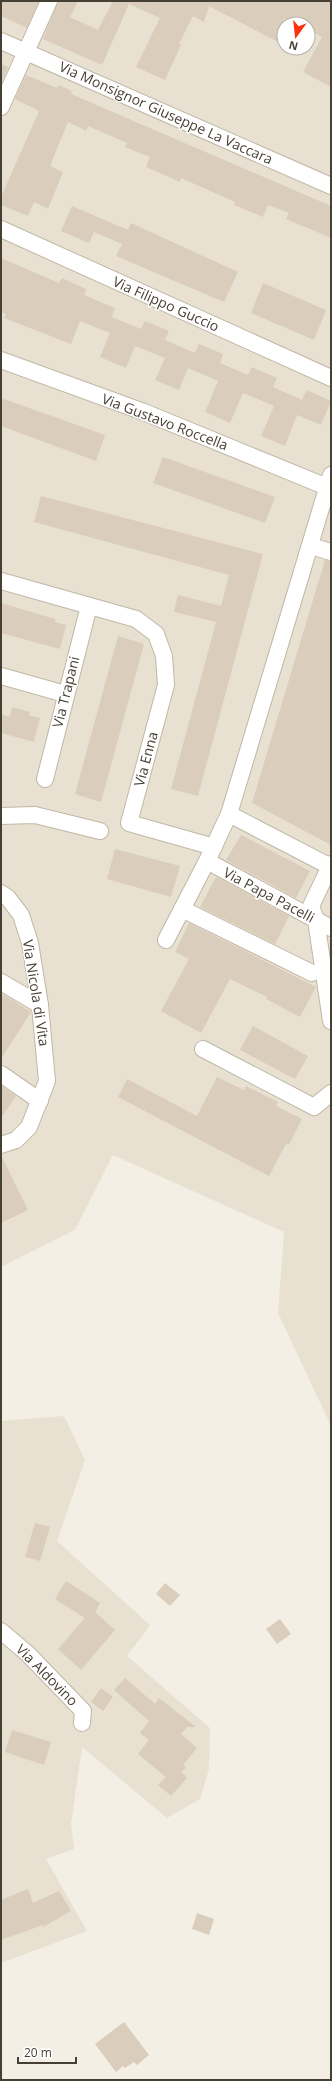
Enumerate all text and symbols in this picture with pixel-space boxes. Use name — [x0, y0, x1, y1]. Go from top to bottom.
north arrow — [276, 16, 316, 56]
text: N — [287, 38, 300, 55]
street label: Via Monsignor Giuseppe La Vaccara — [56, 57, 276, 168]
street label: Via Filippo Guccio — [110, 272, 222, 335]
street label: Via Gustavo Roccella — [99, 389, 231, 454]
street label: Via Trapani — [47, 654, 84, 730]
street label: Via Enna — [129, 729, 162, 788]
street label: Via Papa Pacelli — [220, 862, 318, 927]
street label: Via Nicola di Vita — [19, 938, 54, 1048]
street label: Via Aldovino — [12, 1640, 82, 1710]
scale bar — [18, 2039, 76, 2065]
text: 20 m — [24, 2044, 52, 2061]

